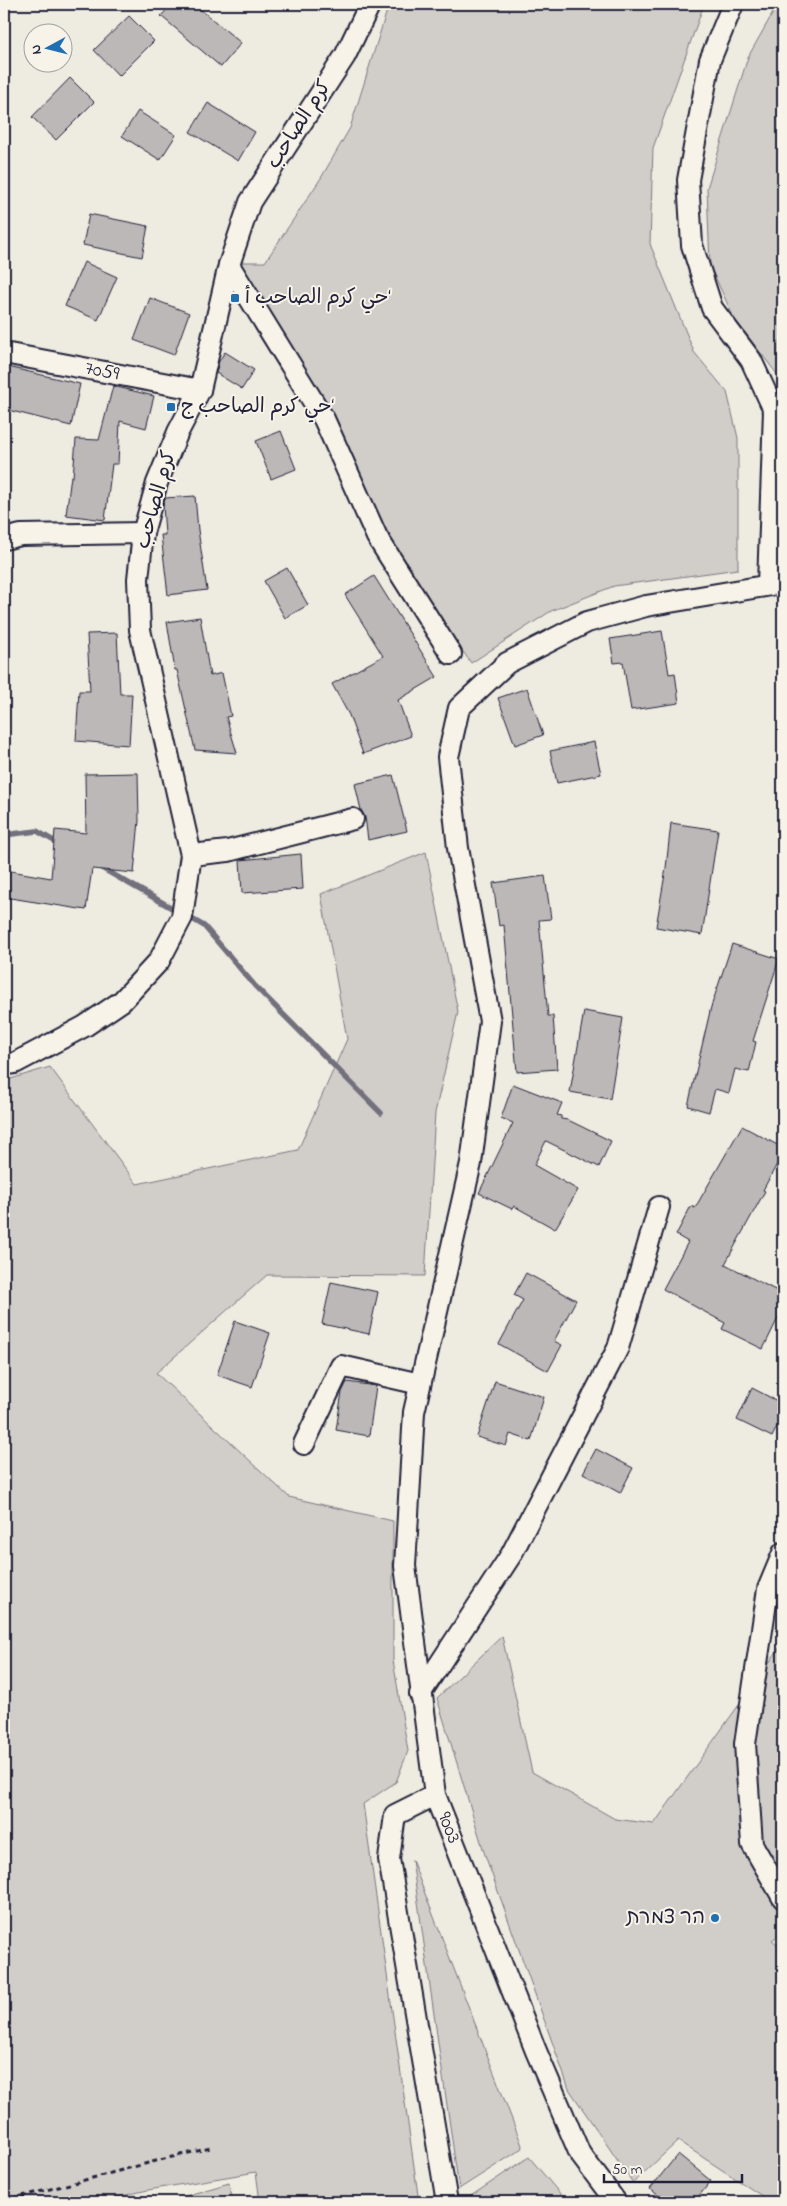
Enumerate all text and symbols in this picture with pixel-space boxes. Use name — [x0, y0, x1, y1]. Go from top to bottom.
north arrow — [22, 22, 72, 72]
text: N — [26, 43, 48, 55]
street label: كرم الصاحب — [260, 75, 340, 175]
place label: حي كرم الصاحب أ‘ — [245, 284, 391, 314]
marker: حي كرم الصاحب أ‘ — [229, 292, 241, 304]
street label: 7059 — [82, 354, 122, 390]
place label: حي كرم الصاحب ج‘ — [181, 393, 334, 423]
marker: حي كرم الصاحب ج‘ — [165, 401, 177, 413]
street label: كرم الصاحب — [129, 448, 185, 552]
street label: 9003 — [429, 1808, 467, 1848]
place label: הר צמרת — [625, 1904, 705, 1933]
marker: הר צמרת — [709, 1912, 721, 1924]
scale bar — [604, 2151, 742, 2183]
text: 50 m — [612, 2159, 643, 2181]

